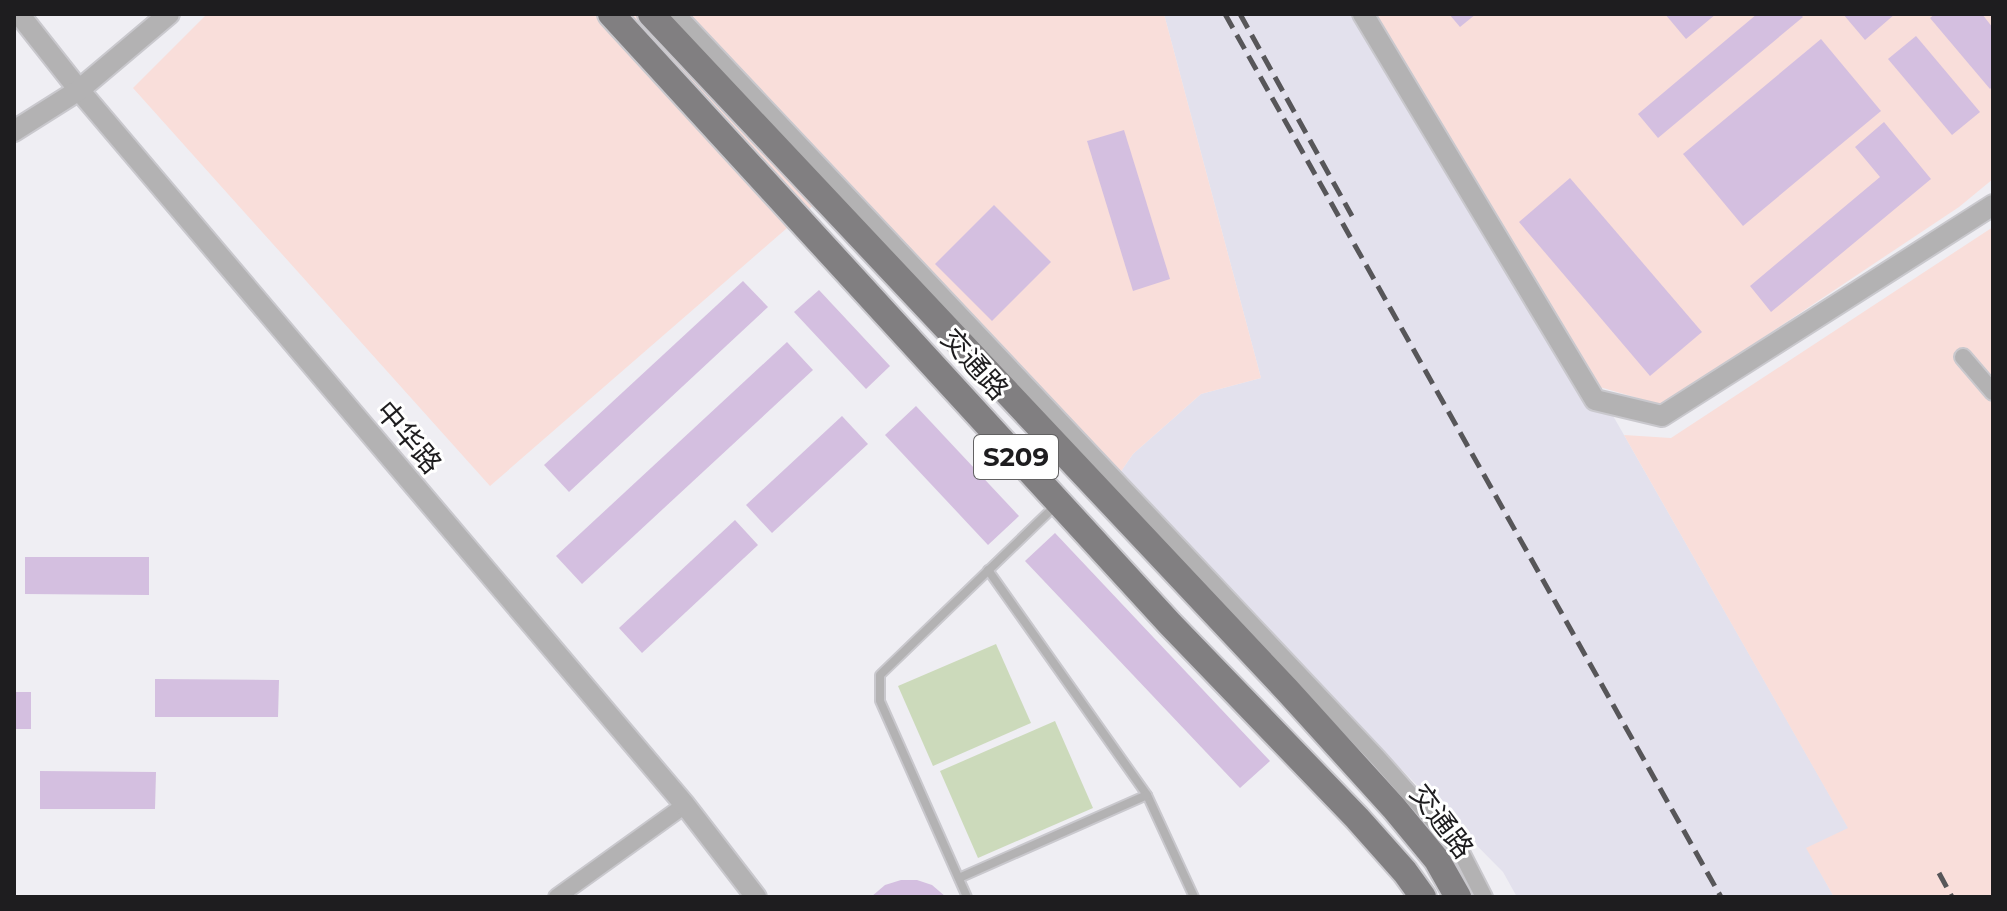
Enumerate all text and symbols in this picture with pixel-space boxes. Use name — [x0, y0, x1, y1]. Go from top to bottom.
street label: 交通路 — [934, 321, 1016, 407]
street label: 中华路 — [369, 394, 449, 480]
road number: S209 — [974, 435, 1058, 479]
street label: 交通路 — [1403, 777, 1481, 865]

